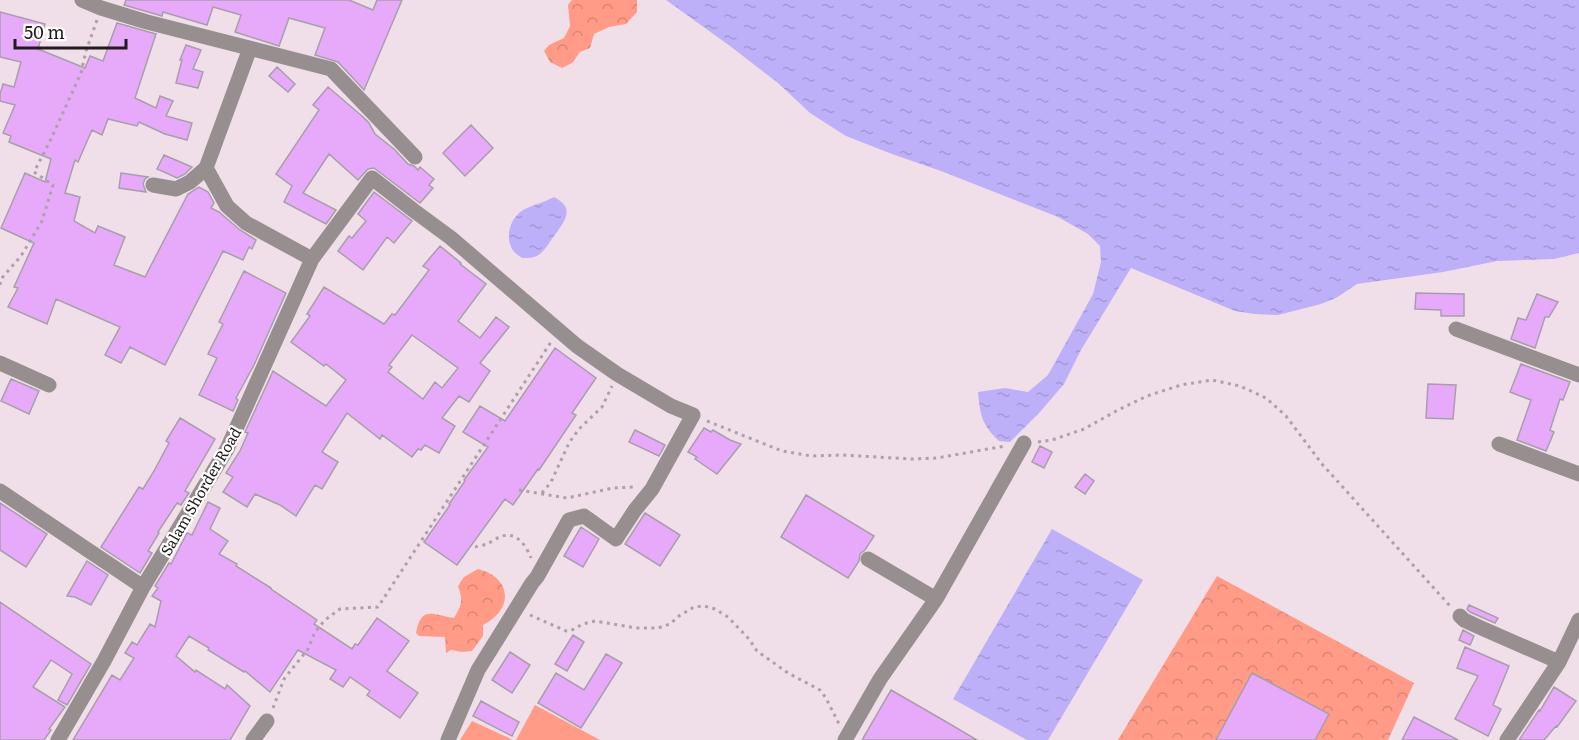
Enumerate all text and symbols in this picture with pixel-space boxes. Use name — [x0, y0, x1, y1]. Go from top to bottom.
scale bar — [15, 12, 126, 50]
text: 50 m — [24, 18, 65, 45]
street label: Salam Shorder Road — [154, 422, 246, 560]

